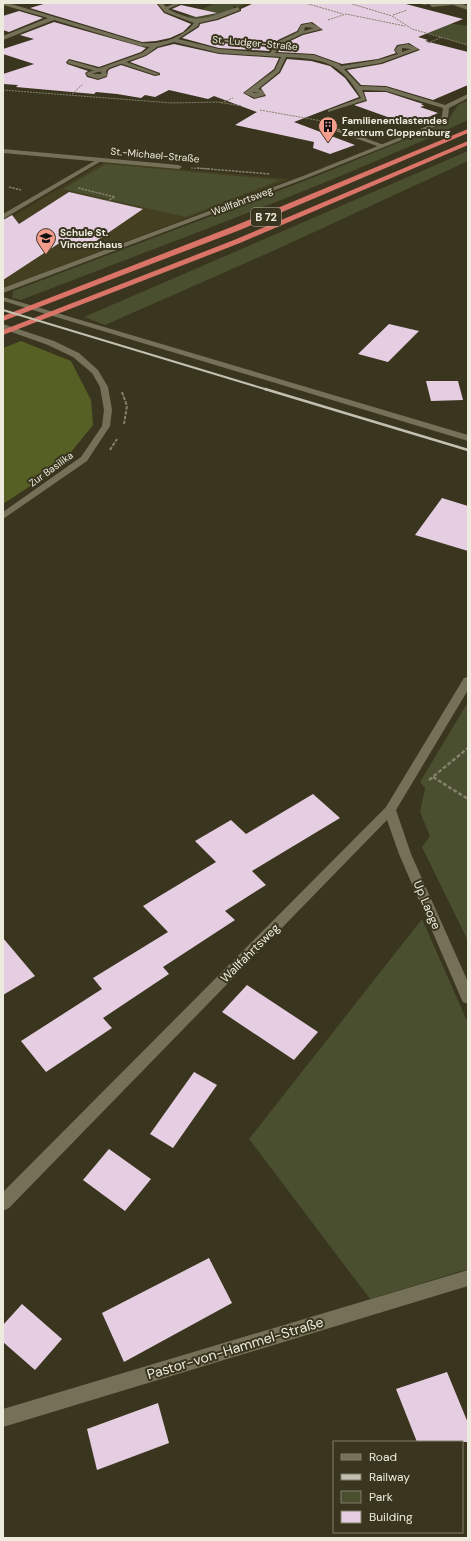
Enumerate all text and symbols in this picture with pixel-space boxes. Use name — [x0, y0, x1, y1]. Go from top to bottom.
street label: St.-Ludger-Straße — [212, 33, 299, 53]
place label: Familienentlastendes Zentrum Cloppenburg — [342, 114, 450, 139]
building icon: Familienentlastendes Zentrum Cloppenburg — [317, 115, 339, 143]
street label: St.-Michael-Straße — [110, 145, 200, 165]
street label: Wallfahrtsweg — [210, 183, 275, 219]
road number: B 72 — [251, 208, 281, 226]
place label: Schule St. Vincenzhaus — [60, 226, 123, 251]
school or university icon: Schule St. Vincenzhaus — [35, 227, 57, 255]
street label: Zur Basilika — [26, 449, 76, 489]
street label: Up Laoge — [410, 878, 445, 932]
street label: Wallfahrtsweg — [217, 920, 283, 986]
street label: Pastor-von-Hammel-Straße — [145, 1313, 325, 1383]
legend — [333, 1441, 463, 1533]
text: Road — [369, 1449, 397, 1465]
text: Railway — [369, 1469, 410, 1485]
text: Park — [369, 1489, 393, 1505]
text: Building — [369, 1509, 413, 1525]

